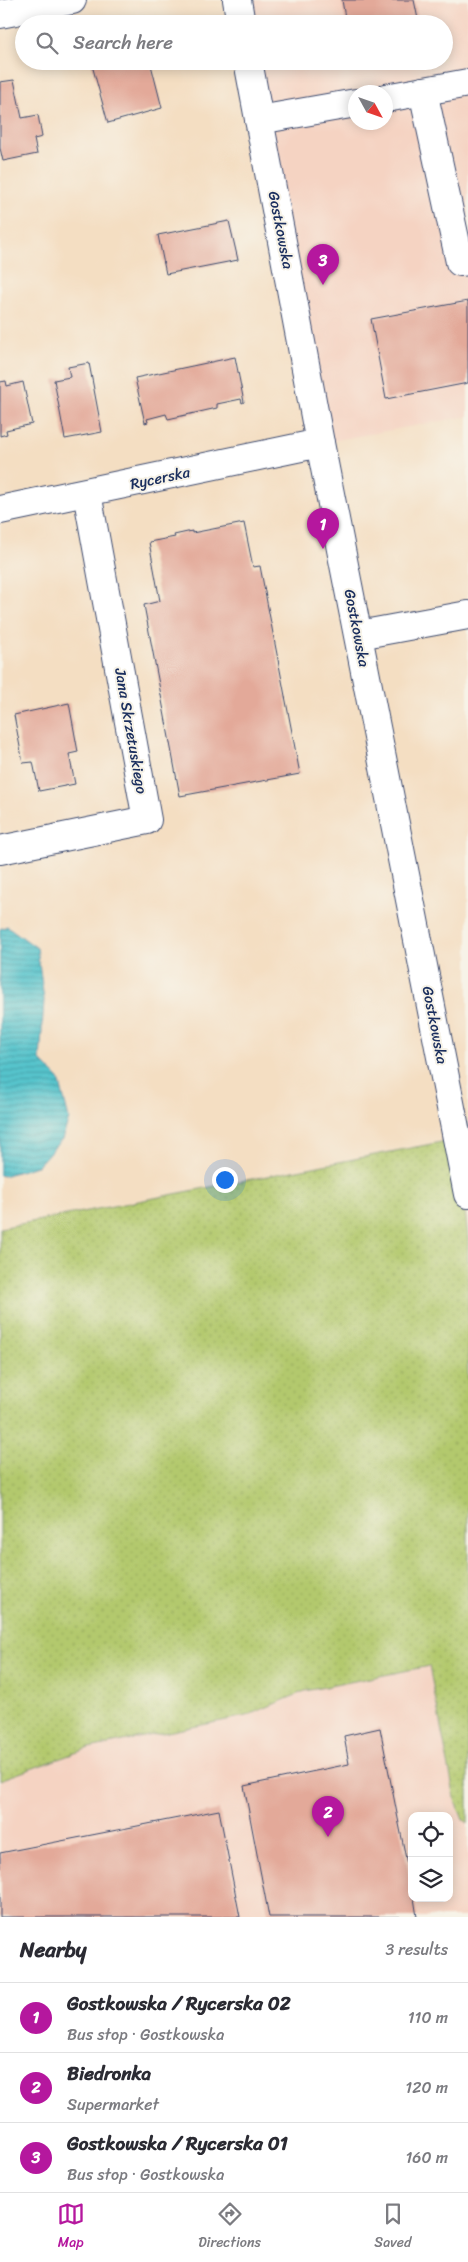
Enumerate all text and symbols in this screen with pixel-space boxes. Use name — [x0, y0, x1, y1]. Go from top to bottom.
search box — [15, 15, 453, 70]
text: Search here — [73, 26, 173, 59]
icon: search — [33, 29, 61, 57]
north arrow — [348, 85, 393, 130]
street label: Gostkowska — [261, 189, 301, 272]
pin: 3 — [307, 244, 339, 285]
street label: Rycerska — [128, 459, 193, 497]
pin: 1 — [307, 508, 339, 549]
street label: Gostkowska — [337, 587, 377, 670]
street label: Jana Skrzetuskiego — [107, 665, 155, 796]
street label: Gostkowska — [415, 984, 455, 1067]
your location — [212, 1167, 238, 1193]
pin: 2 — [312, 1796, 344, 1837]
map controls — [408, 1812, 453, 1902]
button: locate — [408, 1812, 453, 1857]
button: layers — [408, 1857, 453, 1902]
text: Nearby — [20, 1931, 86, 1969]
text: 3 results — [385, 1935, 448, 1964]
text: Gostkowska / Rycerska 02 — [67, 1987, 291, 2020]
text: 1 — [33, 2003, 39, 2032]
text: 110 m — [408, 2003, 448, 2032]
text: Bus stop · Gostkowska — [67, 2020, 224, 2049]
text: Biedronka — [67, 2057, 151, 2090]
text: 2 — [31, 2073, 41, 2102]
text: 120 m — [405, 2073, 448, 2102]
text: Supermarket — [67, 2090, 159, 2119]
text: Gostkowska / Rycerska 01 — [67, 2127, 288, 2160]
text: 3 — [32, 2143, 40, 2172]
text: 160 m — [405, 2143, 448, 2172]
text: Bus stop · Gostkowska — [67, 2160, 224, 2189]
tab: Map — [57, 2200, 85, 2255]
tab: Directions — [198, 2200, 261, 2255]
tab: Saved — [374, 2200, 411, 2255]

